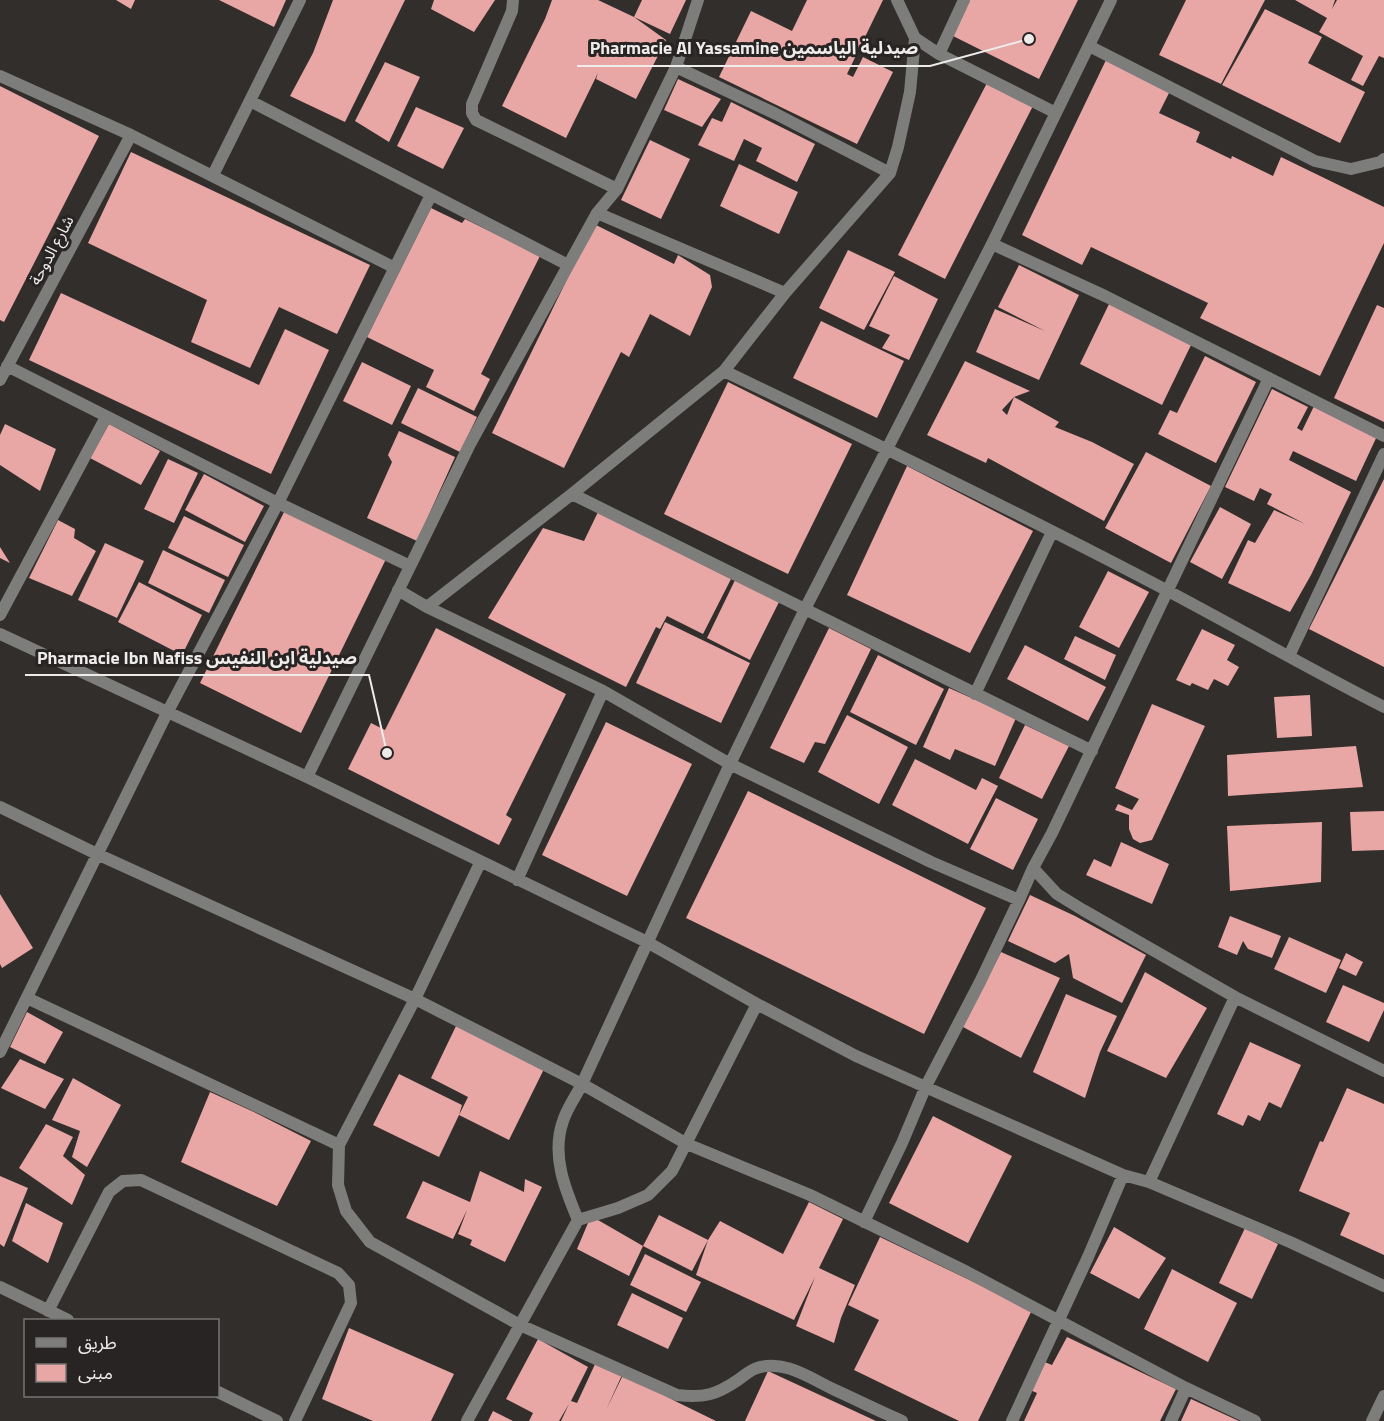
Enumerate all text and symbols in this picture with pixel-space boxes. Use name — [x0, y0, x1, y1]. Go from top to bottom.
callout: Pharmacie Al Yassamine صيدلية الياسمين — [577, 30, 930, 66]
text: Pharmacie Al Yassamine صيدلية الياسمين — [590, 34, 918, 61]
street label: شارع الدوحة — [23, 211, 80, 289]
callout: Pharmacie Ibn Nafiss صيدلية ابن النفيس — [25, 639, 369, 675]
text: Pharmacie Ibn Nafiss صيدلية ابن النفيس — [37, 644, 357, 671]
legend — [24, 1319, 219, 1397]
text: طريق — [78, 1329, 117, 1356]
text: مبنى — [78, 1359, 113, 1386]

